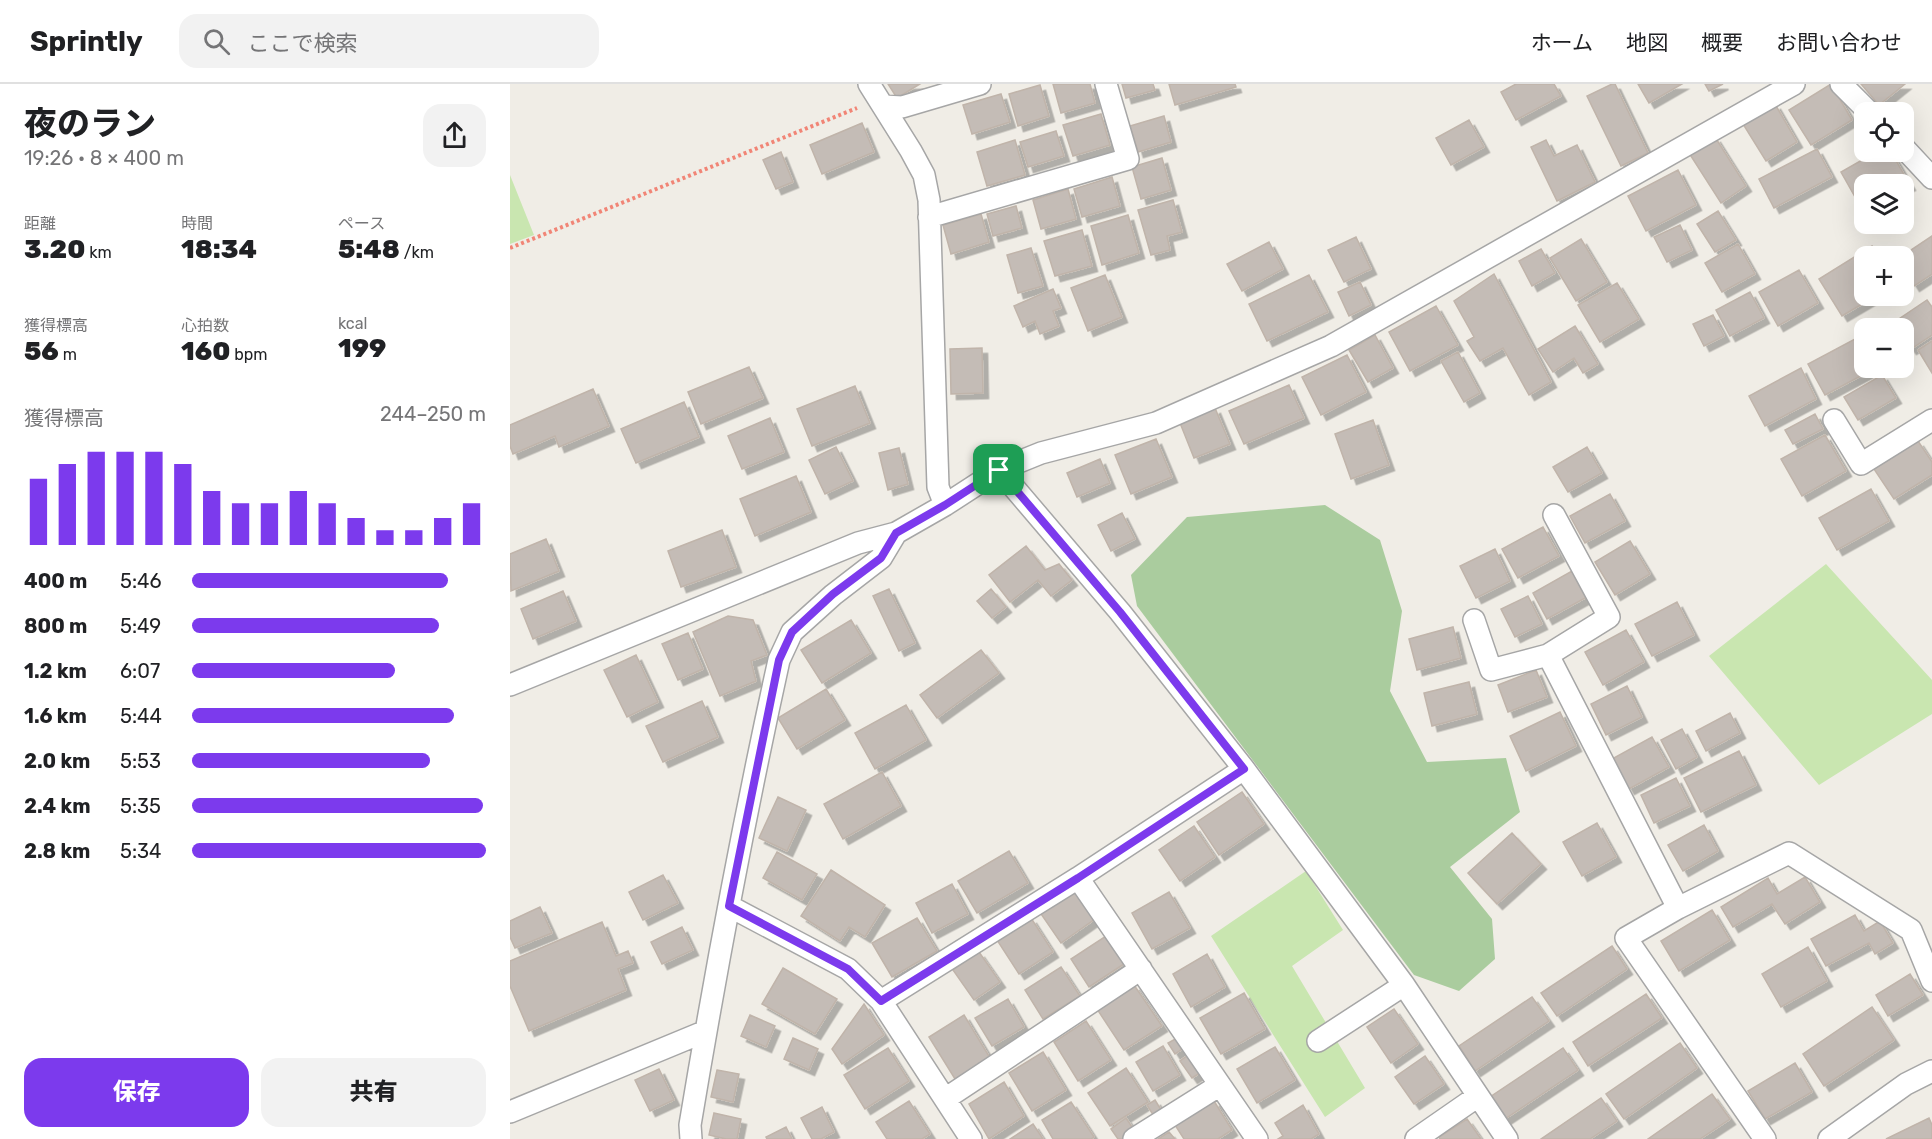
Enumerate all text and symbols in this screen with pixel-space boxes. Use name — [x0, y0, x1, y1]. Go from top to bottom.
search box — [179, 14, 599, 68]
text: Sprintly — [30, 25, 143, 58]
icon: search — [200, 25, 233, 58]
text: ここで検索 — [248, 30, 358, 57]
text: ホーム — [1531, 30, 1593, 55]
text: 地図 — [1626, 30, 1668, 55]
text: 概要 — [1701, 30, 1743, 55]
text: お問い合わせ — [1776, 30, 1902, 55]
map controls — [1854, 102, 1914, 378]
button: locate — [1854, 102, 1914, 162]
text: 夜のラン — [24, 104, 156, 143]
button: share — [423, 104, 486, 167]
text: 19:26 · 8 × 400 m — [24, 146, 184, 170]
button: layers — [1854, 174, 1914, 234]
text: 距離 — [24, 214, 56, 233]
text: 時間 — [181, 214, 213, 233]
text: ペース — [338, 214, 385, 233]
text: 3.20 — [24, 234, 85, 265]
text: 18:34 — [181, 234, 257, 265]
text: 5:48 — [338, 234, 400, 265]
text: km — [85, 243, 112, 262]
text: /km — [400, 243, 434, 262]
button: + — [1854, 246, 1914, 306]
text: kcal — [338, 314, 367, 333]
text: 獲得標高 — [24, 316, 88, 335]
text: 心拍数 — [181, 316, 229, 335]
button: − — [1854, 318, 1914, 378]
text: 199 — [338, 333, 386, 364]
text: 56 — [24, 336, 59, 367]
text: 160 — [181, 336, 230, 367]
text: m — [59, 345, 77, 364]
text: bpm — [230, 345, 268, 364]
text: 244–250 m — [380, 402, 486, 426]
text: 獲得標高 — [24, 406, 104, 430]
pin — [973, 444, 1024, 495]
icon: arrive — [982, 453, 1015, 486]
text: 400 m — [24, 569, 87, 593]
text: 5:46 — [120, 569, 161, 593]
text: 800 m — [24, 614, 87, 638]
text: 5:49 — [120, 614, 161, 638]
text: 1.2 km — [24, 659, 87, 683]
text: 6:07 — [120, 659, 160, 683]
text: 1.6 km — [24, 704, 87, 728]
text: 5:44 — [120, 704, 162, 728]
text: 2.0 km — [24, 749, 90, 773]
text: 5:53 — [120, 749, 161, 773]
text: 2.4 km — [24, 794, 90, 818]
text: 5:35 — [120, 794, 161, 818]
text: 2.8 km — [24, 839, 90, 863]
text: 5:34 — [120, 839, 161, 863]
button: 保存 — [24, 1058, 249, 1127]
button: 共有 — [261, 1058, 486, 1127]

